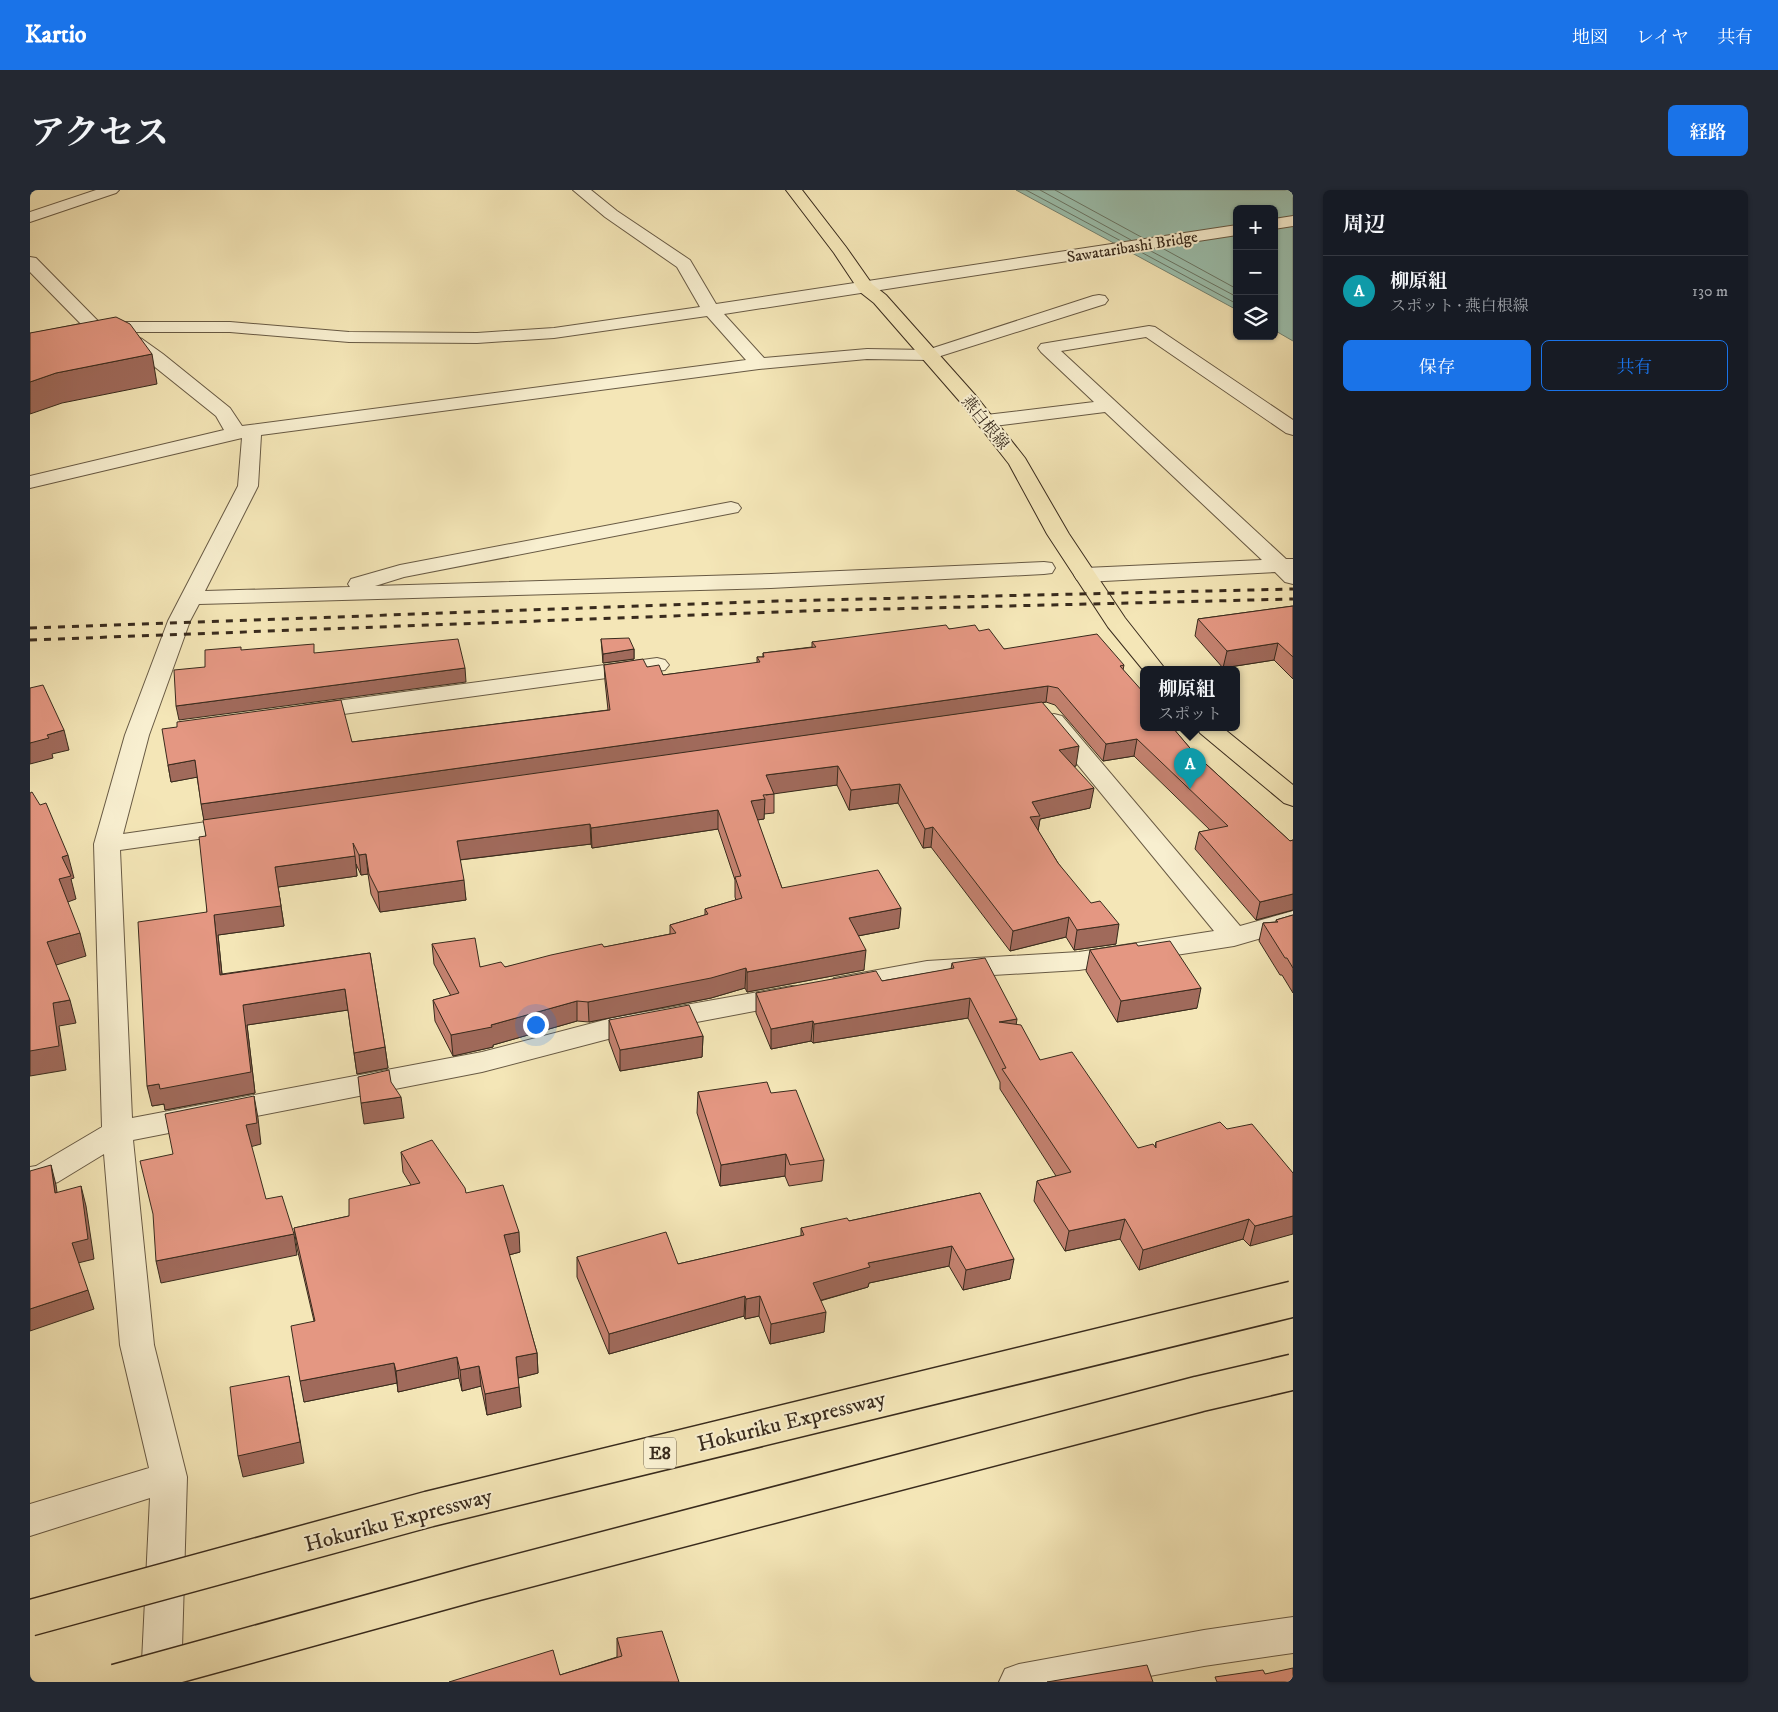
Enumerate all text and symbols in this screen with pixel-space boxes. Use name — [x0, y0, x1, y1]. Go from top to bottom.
text: Kartio — [25, 20, 87, 50]
text: 地図 — [1572, 27, 1608, 49]
text: レイヤ — [1636, 27, 1689, 49]
text: 共有 — [1717, 27, 1753, 49]
button: 経路 — [1668, 105, 1748, 156]
text: アクセス — [30, 112, 169, 156]
map controls — [1233, 205, 1278, 340]
button: + — [1233, 205, 1278, 250]
text: 周辺 — [1343, 212, 1385, 238]
street label: Sawataribashi Bridge — [1065, 227, 1199, 267]
button: − — [1233, 250, 1278, 295]
text: 柳原組 — [1390, 270, 1447, 293]
text: A — [1354, 281, 1364, 301]
text: 130 m — [1692, 281, 1728, 301]
button: layers — [1233, 295, 1278, 340]
text: スポット · 燕白根線 — [1390, 296, 1529, 316]
button: 保存 — [1343, 340, 1531, 391]
button: 共有 — [1541, 340, 1728, 391]
street label: 燕白根線 — [957, 391, 1013, 454]
popup — [1140, 666, 1240, 731]
text: 柳原組 — [1158, 678, 1215, 701]
text: スポット — [1158, 704, 1222, 724]
pin: A — [1174, 748, 1206, 789]
your location — [523, 1012, 549, 1038]
street label: Hokuriku Expressway — [694, 1385, 889, 1458]
road number: E8 — [644, 1438, 676, 1468]
street label: Hokuriku Expressway — [302, 1482, 496, 1558]

